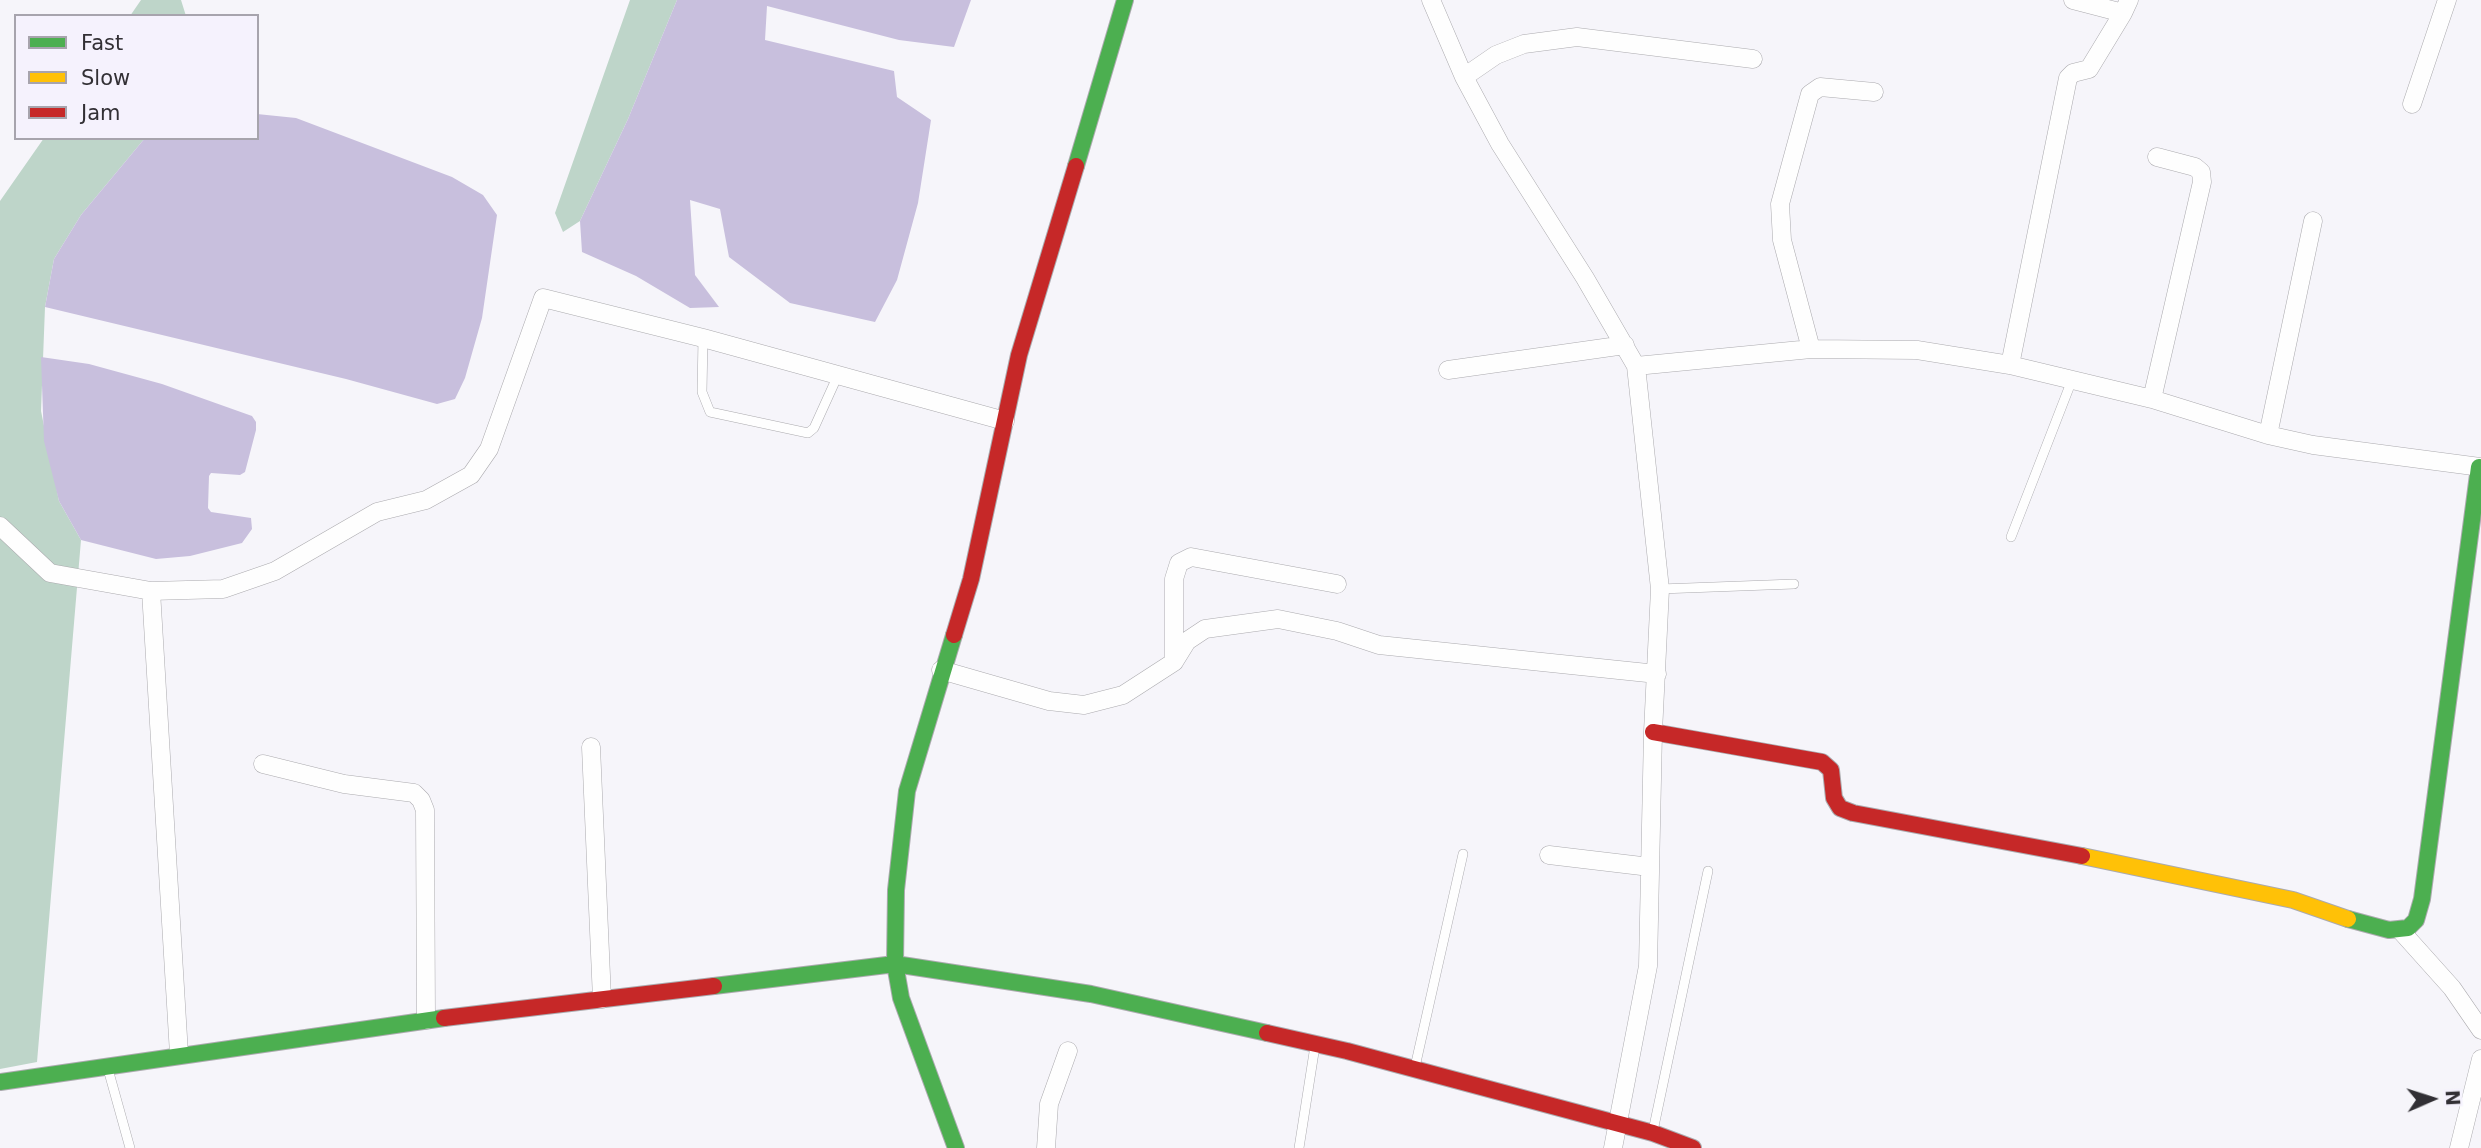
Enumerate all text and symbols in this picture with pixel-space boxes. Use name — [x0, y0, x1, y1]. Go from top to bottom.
legend — [14, 14, 259, 140]
text: Fast — [81, 31, 123, 55]
text: Slow — [81, 66, 130, 90]
text: Jam — [81, 101, 121, 125]
north arrow — [2397, 1064, 2467, 1134]
text: N — [2442, 1089, 2464, 1106]

